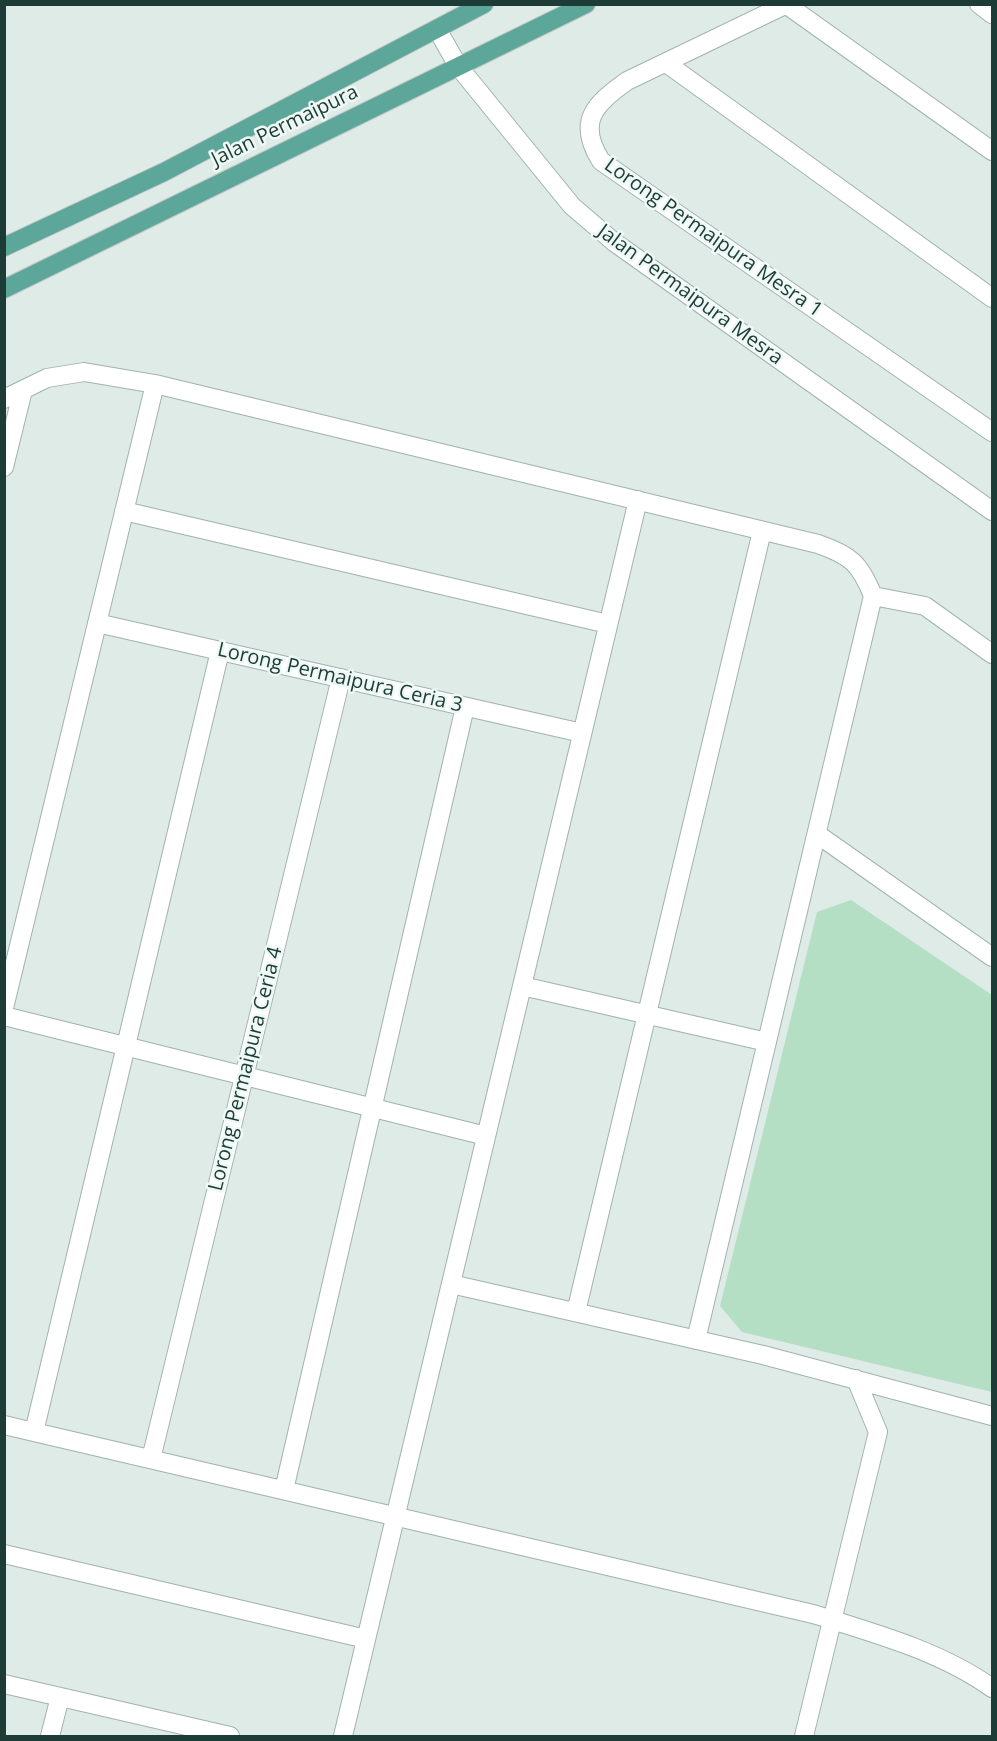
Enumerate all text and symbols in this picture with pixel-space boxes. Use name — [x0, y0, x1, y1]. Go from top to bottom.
street label: Jalan Permaipura — [208, 80, 362, 172]
street label: Lorong Permaipura Mesra 1 — [599, 153, 827, 323]
street label: Jalan Permaipura Mesra — [593, 220, 787, 370]
street label: Lorong Permaipura Ceria 3 — [215, 638, 465, 718]
street label: Lorong Permaipura Ceria 4 — [204, 944, 288, 1194]

